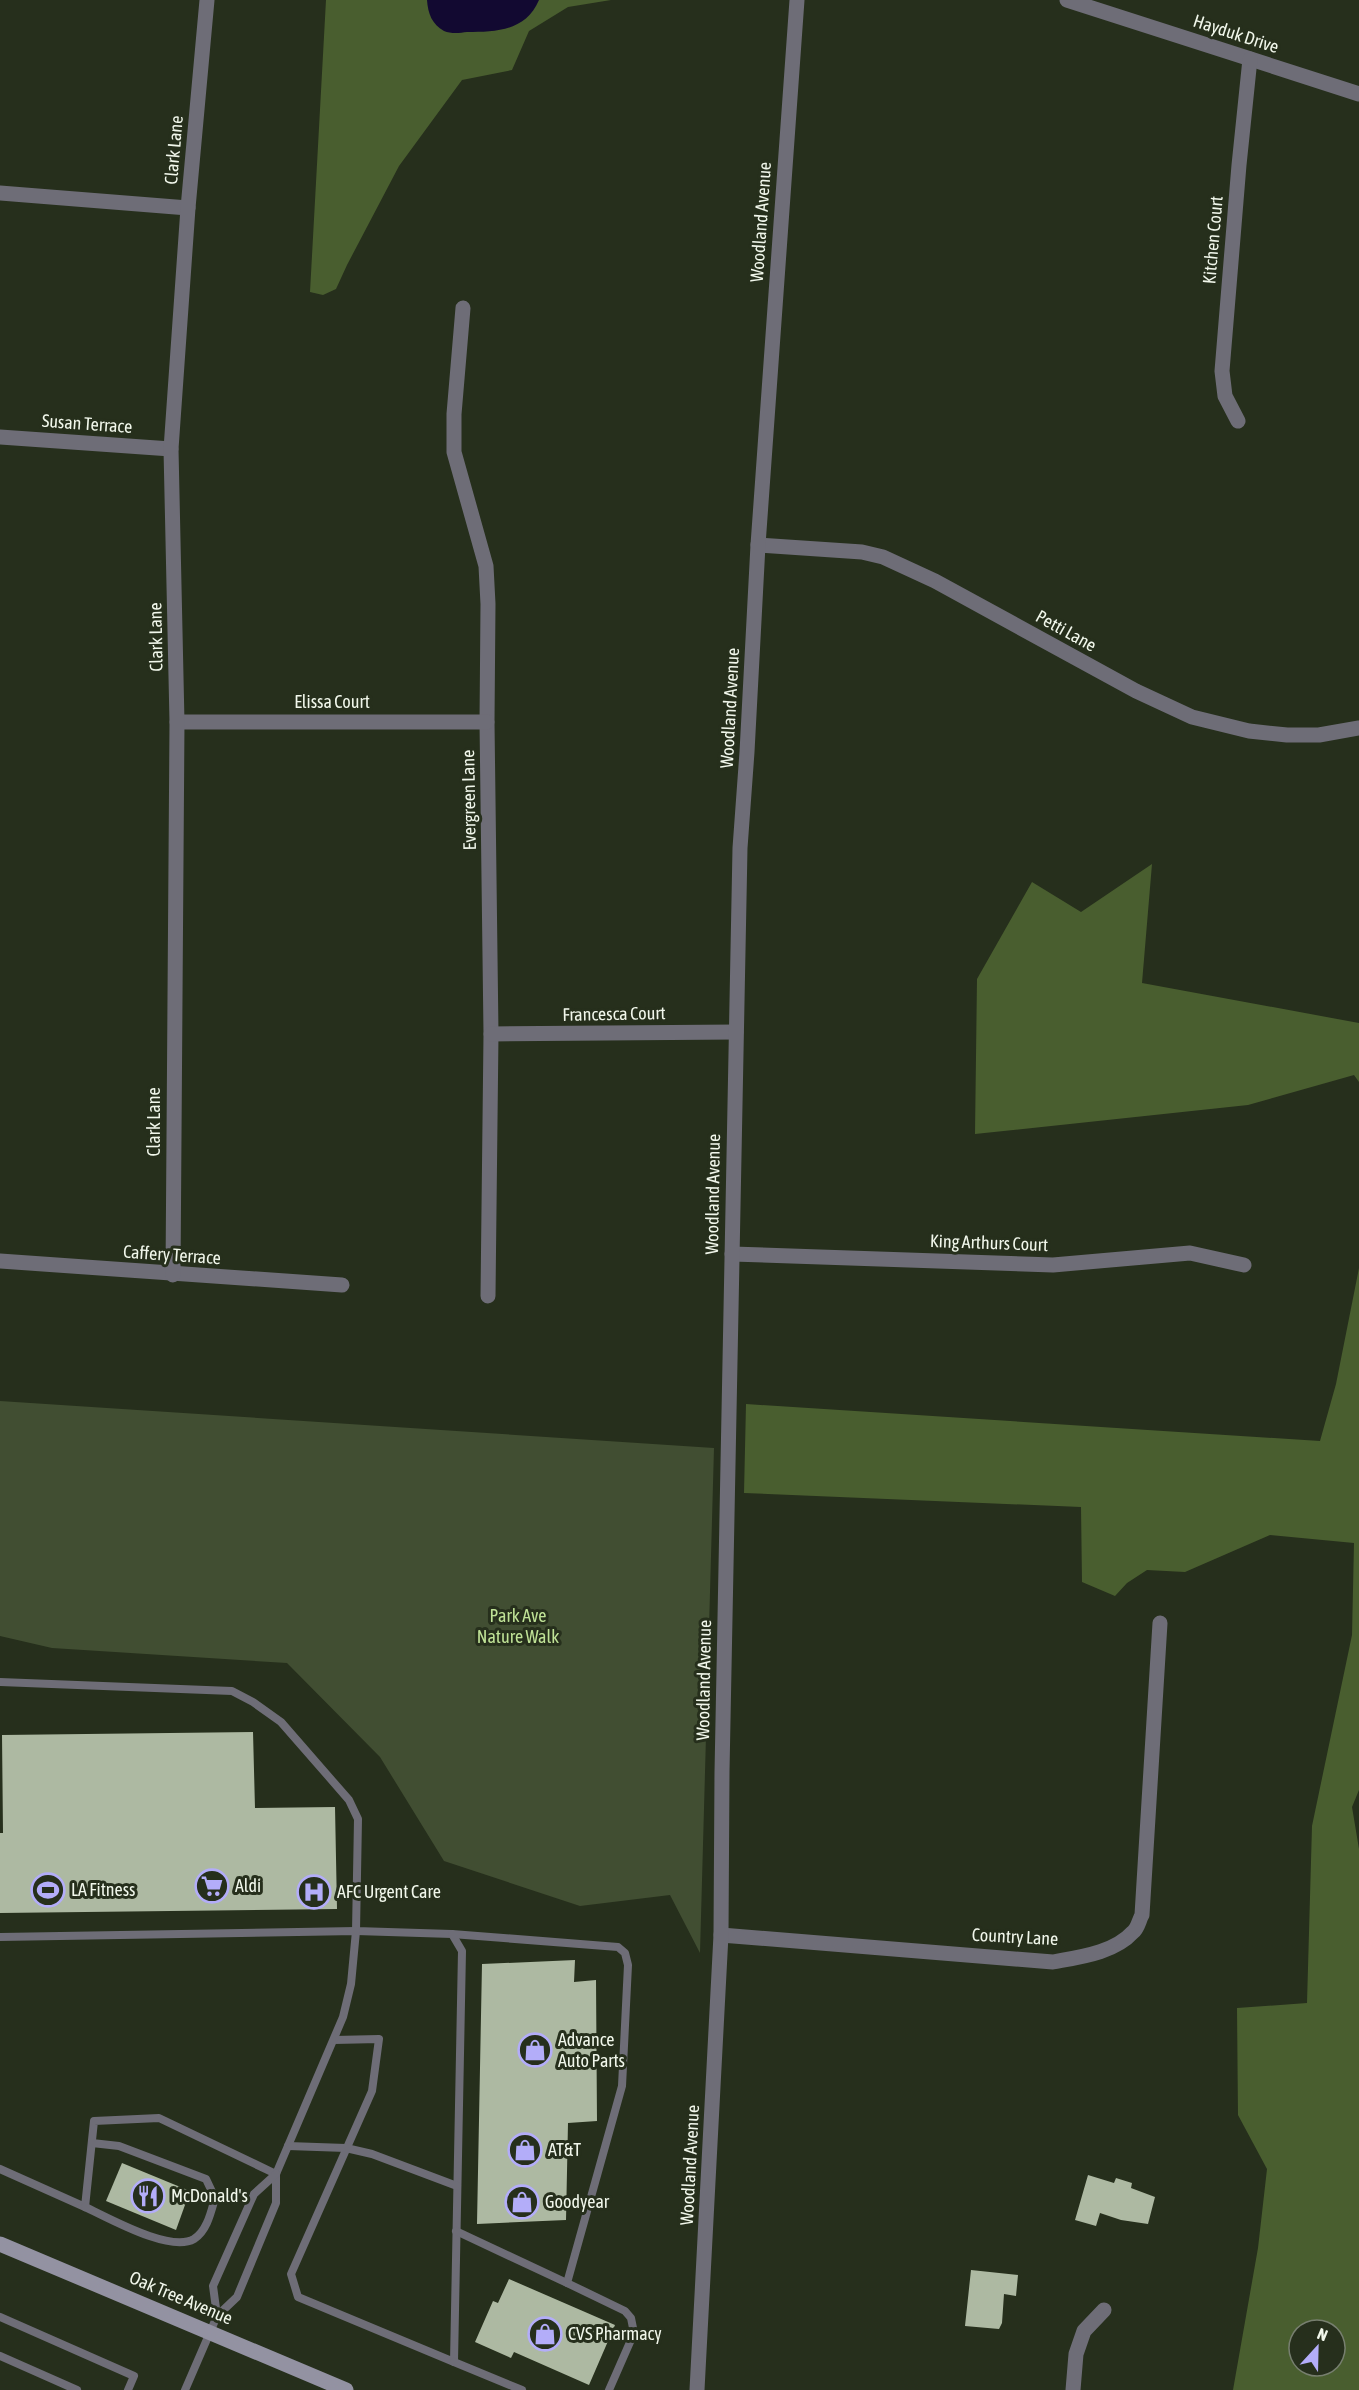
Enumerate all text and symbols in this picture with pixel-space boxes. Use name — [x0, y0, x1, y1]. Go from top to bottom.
street label: Hayduk Drive — [1191, 10, 1282, 57]
street label: Clark Lane — [160, 115, 187, 185]
street label: Woodland Avenue — [746, 161, 775, 283]
street label: Kitchen Court — [1198, 195, 1227, 285]
street label: Susan Terrace — [41, 410, 133, 437]
street label: Clark Lane — [144, 602, 167, 672]
street label: Petti Lane — [1032, 605, 1100, 656]
street label: Woodland Avenue — [716, 647, 743, 769]
street label: Elissa Court — [294, 691, 370, 712]
street label: Evergreen Lane — [457, 750, 480, 850]
street label: Francesca Court — [562, 1002, 666, 1025]
street label: Clark Lane — [143, 1087, 164, 1157]
street label: Woodland Avenue — [701, 1133, 724, 1254]
street label: King Arthurs Court — [930, 1230, 1048, 1255]
street label: Caffery Terrace — [122, 1241, 222, 1268]
park label: Park Ave Nature Walk — [477, 1605, 559, 1647]
street label: Woodland Avenue — [692, 1619, 715, 1740]
supermarket icon: Aldi — [194, 1868, 230, 1904]
sports icon: LA Fitness — [30, 1872, 66, 1908]
hospital icon: AFC Urgent Care — [296, 1874, 332, 1910]
place label: Aldi — [235, 1875, 261, 1896]
place label: LA Fitness — [71, 1879, 135, 1900]
place label: AFC Urgent Care — [337, 1881, 441, 1902]
street label: Country Lane — [971, 1924, 1059, 1949]
place label: Advance Auto Parts — [558, 2029, 625, 2071]
shop icon: Advance Auto Parts — [517, 2032, 553, 2068]
street label: Woodland Avenue — [676, 2104, 703, 2226]
shop icon: AT&T — [507, 2132, 543, 2168]
place label: AT&T — [548, 2139, 581, 2160]
restaurant icon: McDonald's — [130, 2178, 166, 2214]
shop icon: Goodyear — [504, 2184, 540, 2220]
place label: McDonald's — [171, 2185, 248, 2206]
place label: Goodyear — [545, 2191, 610, 2212]
street label: Oak Tree Avenue — [126, 2266, 236, 2329]
shop icon: CVS Pharmacy — [527, 2316, 563, 2352]
north arrow — [1287, 2318, 1347, 2378]
place label: CVS Pharmacy — [568, 2323, 662, 2344]
text: N — [1315, 2324, 1330, 2344]

